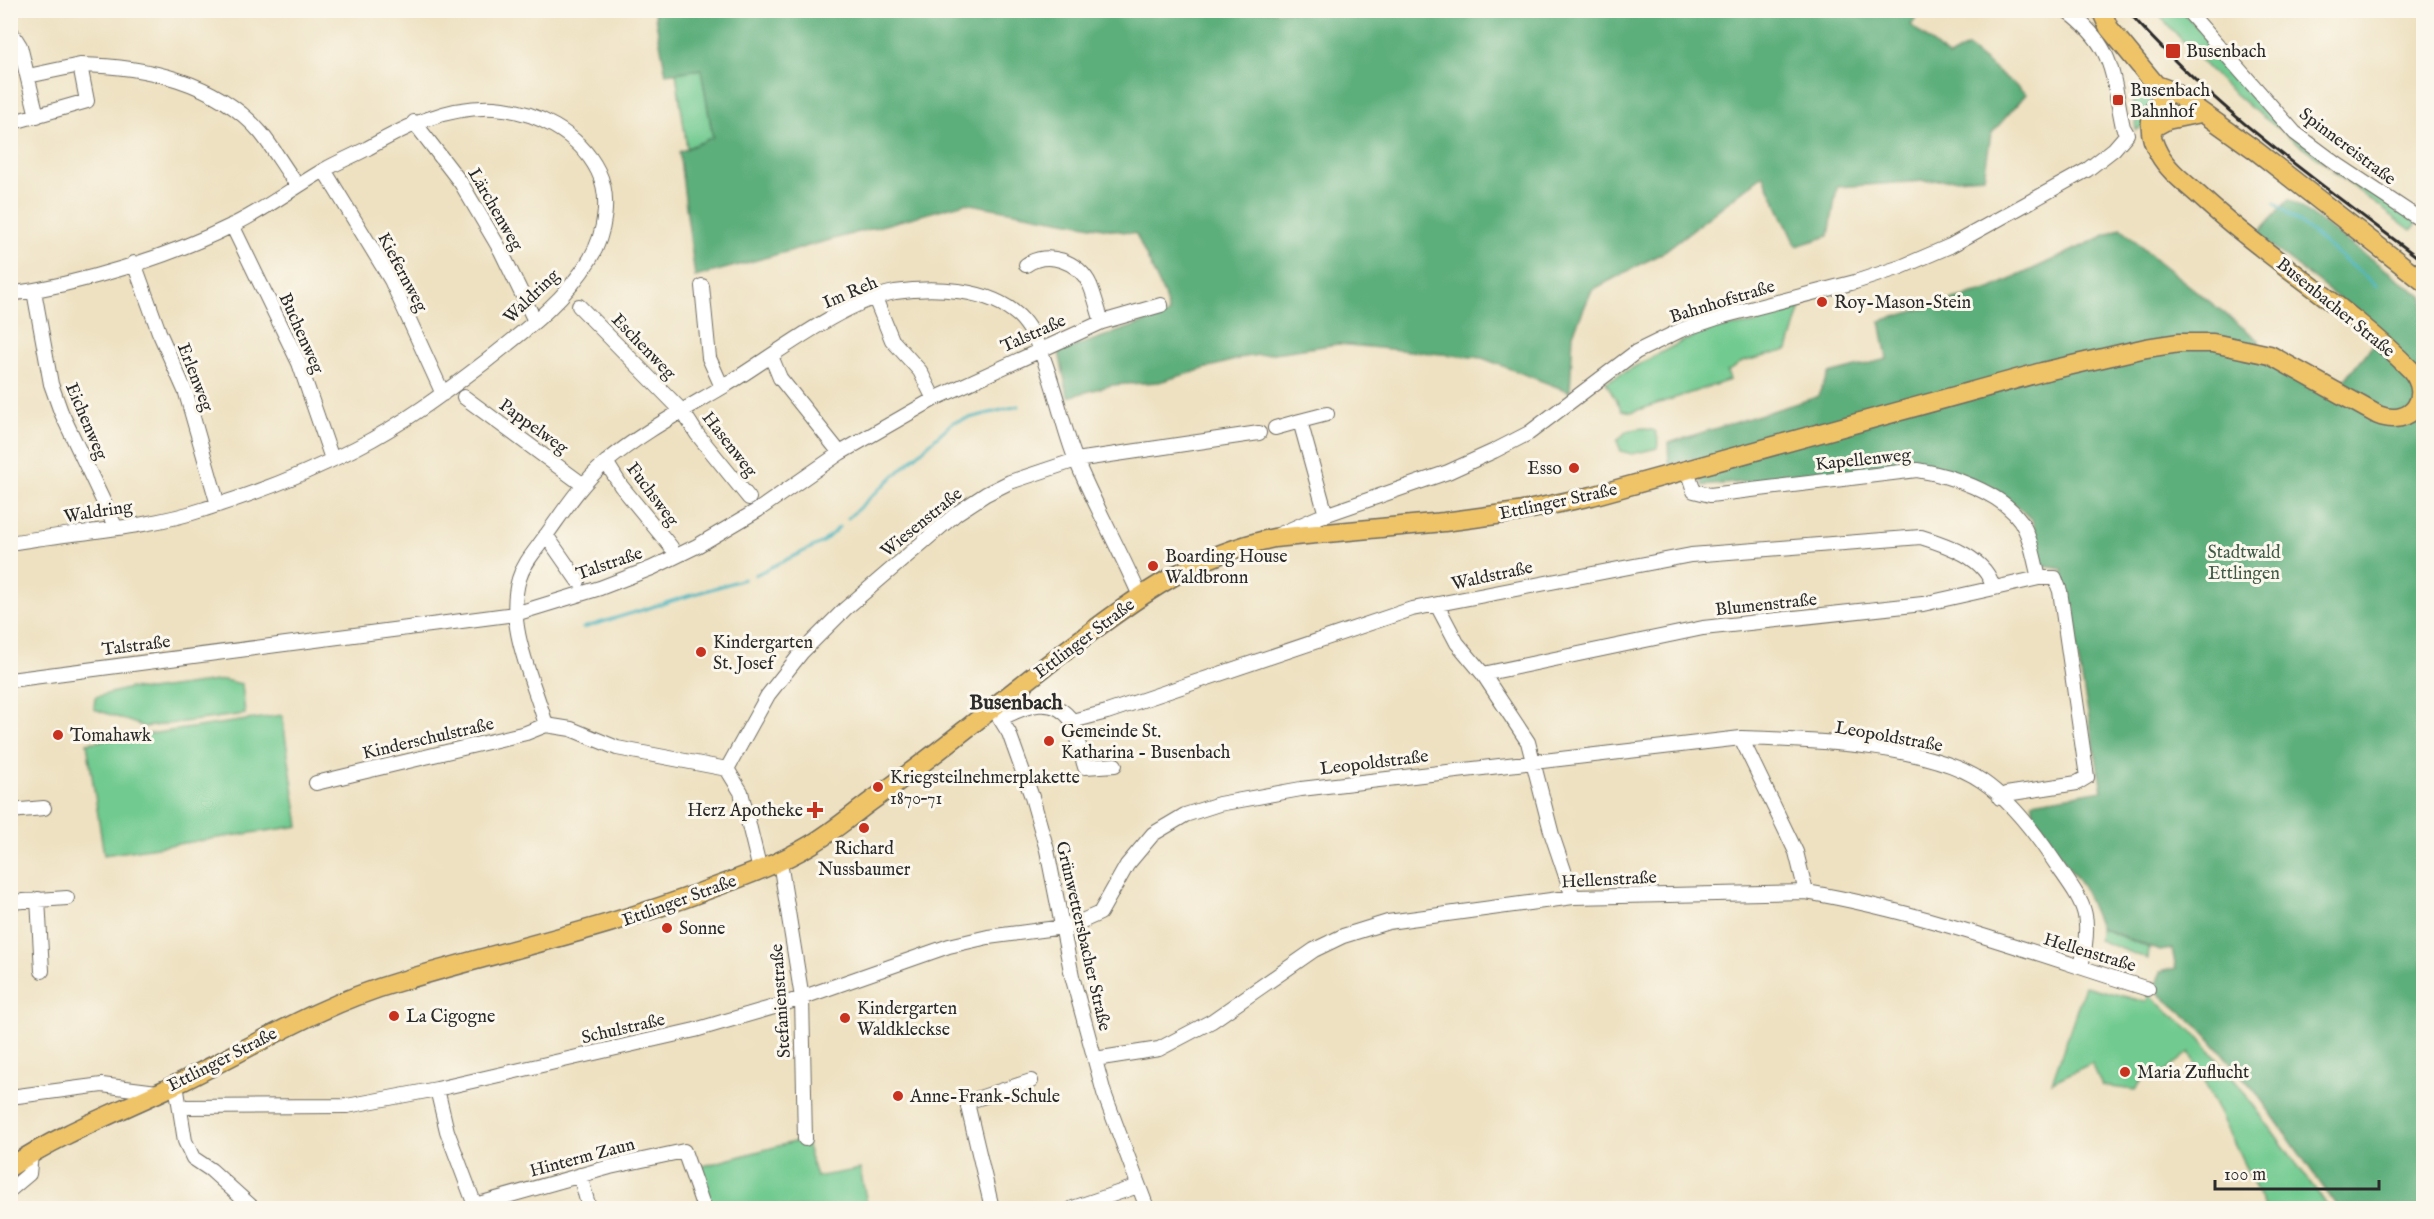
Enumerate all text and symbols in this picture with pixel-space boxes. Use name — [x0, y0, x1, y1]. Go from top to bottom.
place label: Busenbach — [2186, 41, 2266, 64]
marker: Busenbach — [2164, 42, 2182, 60]
place label: Busenbach Bahnhof — [2130, 80, 2210, 124]
marker: Busenbach Bahnhof — [2111, 93, 2125, 107]
street label: Spinnereistraße — [2294, 103, 2400, 191]
street label: Lärchenweg — [462, 164, 528, 255]
street label: Kiefernweg — [371, 229, 432, 317]
street label: Busenbacher Straße — [2271, 253, 2399, 363]
street label: Waldring — [499, 265, 565, 329]
street label: Im Reh — [820, 271, 882, 315]
street label: Bahnhofstraße — [1667, 276, 1778, 329]
street label: Buchenweg — [273, 290, 329, 378]
place label: Roy-Mason-Stein — [1834, 292, 1971, 315]
marker: Roy-Mason-Stein — [1815, 295, 1829, 309]
street label: Eschenweg — [606, 309, 680, 385]
street label: Talstraße — [997, 310, 1070, 359]
street label: Erlenweg — [171, 340, 218, 415]
street label: Eichenweg — [59, 379, 112, 464]
street label: Pappelweg — [494, 394, 573, 460]
street label: Hasenweg — [696, 408, 762, 483]
street label: Kapellenweg — [1814, 444, 1912, 477]
street label: Fuchsweg — [620, 458, 683, 532]
place label: Esso — [1527, 458, 1562, 481]
marker: Esso — [1567, 461, 1581, 475]
street label: Ettlinger Straße — [1497, 479, 1619, 526]
street label: Wiesenstraße — [876, 483, 968, 563]
street label: Waldring — [62, 496, 134, 529]
street label: Talstraße — [573, 542, 646, 587]
park label: Stadtwald Ettlingen — [2207, 542, 2281, 586]
place label: Boarding House Waldbronn — [1165, 546, 1287, 590]
street label: Waldstraße — [1449, 557, 1535, 596]
marker: Boarding House Waldbronn — [1146, 559, 1160, 573]
street label: Blumenstraße — [1714, 589, 1818, 622]
street label: Ettlinger Straße — [1030, 594, 1140, 685]
street label: Talstraße — [101, 631, 172, 662]
place label: Kindergarten St. Josef — [713, 632, 813, 676]
marker: Kindergarten St. Josef — [694, 645, 708, 659]
district label: Busenbach — [969, 690, 1064, 717]
street label: Kinderschulstraße — [360, 713, 496, 766]
street label: Leopoldstraße — [1833, 717, 1945, 758]
place label: Gemeinde St. Katharina - Busenbach — [1061, 721, 1231, 765]
place label: Tomahawk — [70, 725, 152, 748]
marker: Tomahawk — [51, 728, 65, 742]
marker: Gemeinde St. Katharina - Busenbach — [1042, 734, 1056, 748]
street label: Leopoldstraße — [1319, 745, 1430, 782]
place label: Kriegsteilnehmerplakette 1870–71 — [890, 767, 1080, 811]
marker: Kriegsteilnehmerplakette 1870–71 — [871, 780, 885, 794]
place label: Herz Apotheke — [687, 800, 803, 823]
marker: Herz Apotheke — [808, 803, 822, 817]
marker: Richard Nussbaumer — [857, 821, 871, 835]
place label: Richard Nussbaumer — [818, 838, 911, 882]
street label: Grünwettersbacher Straße — [1050, 839, 1116, 1033]
street label: Hellenstraße — [1561, 867, 1657, 894]
street label: Ettlinger Straße — [619, 870, 740, 933]
place label: Sonne — [679, 918, 725, 941]
marker: Sonne — [660, 921, 674, 935]
street label: Hellenstraße — [2041, 928, 2139, 978]
street label: Stefanienstraße — [766, 943, 797, 1059]
place label: Kindergarten Waldkleckse — [857, 998, 957, 1042]
place label: La Cigogne — [406, 1006, 495, 1029]
marker: La Cigogne — [387, 1009, 401, 1023]
street label: Schulstraße — [579, 1009, 667, 1050]
marker: Kindergarten Waldkleckse — [838, 1011, 852, 1025]
street label: Ettlinger Straße — [164, 1023, 281, 1098]
place label: Maria Zuflucht — [2137, 1062, 2249, 1085]
marker: Maria Zuflucht — [2118, 1065, 2132, 1079]
place label: Anne-Frank-Schule — [909, 1086, 1060, 1109]
marker: Anne-Frank-Schule — [891, 1089, 905, 1103]
street label: Hinterm Zaun — [527, 1133, 638, 1184]
scale bar — [2215, 1153, 2378, 1191]
text: 100 m — [2224, 1164, 2266, 1187]

